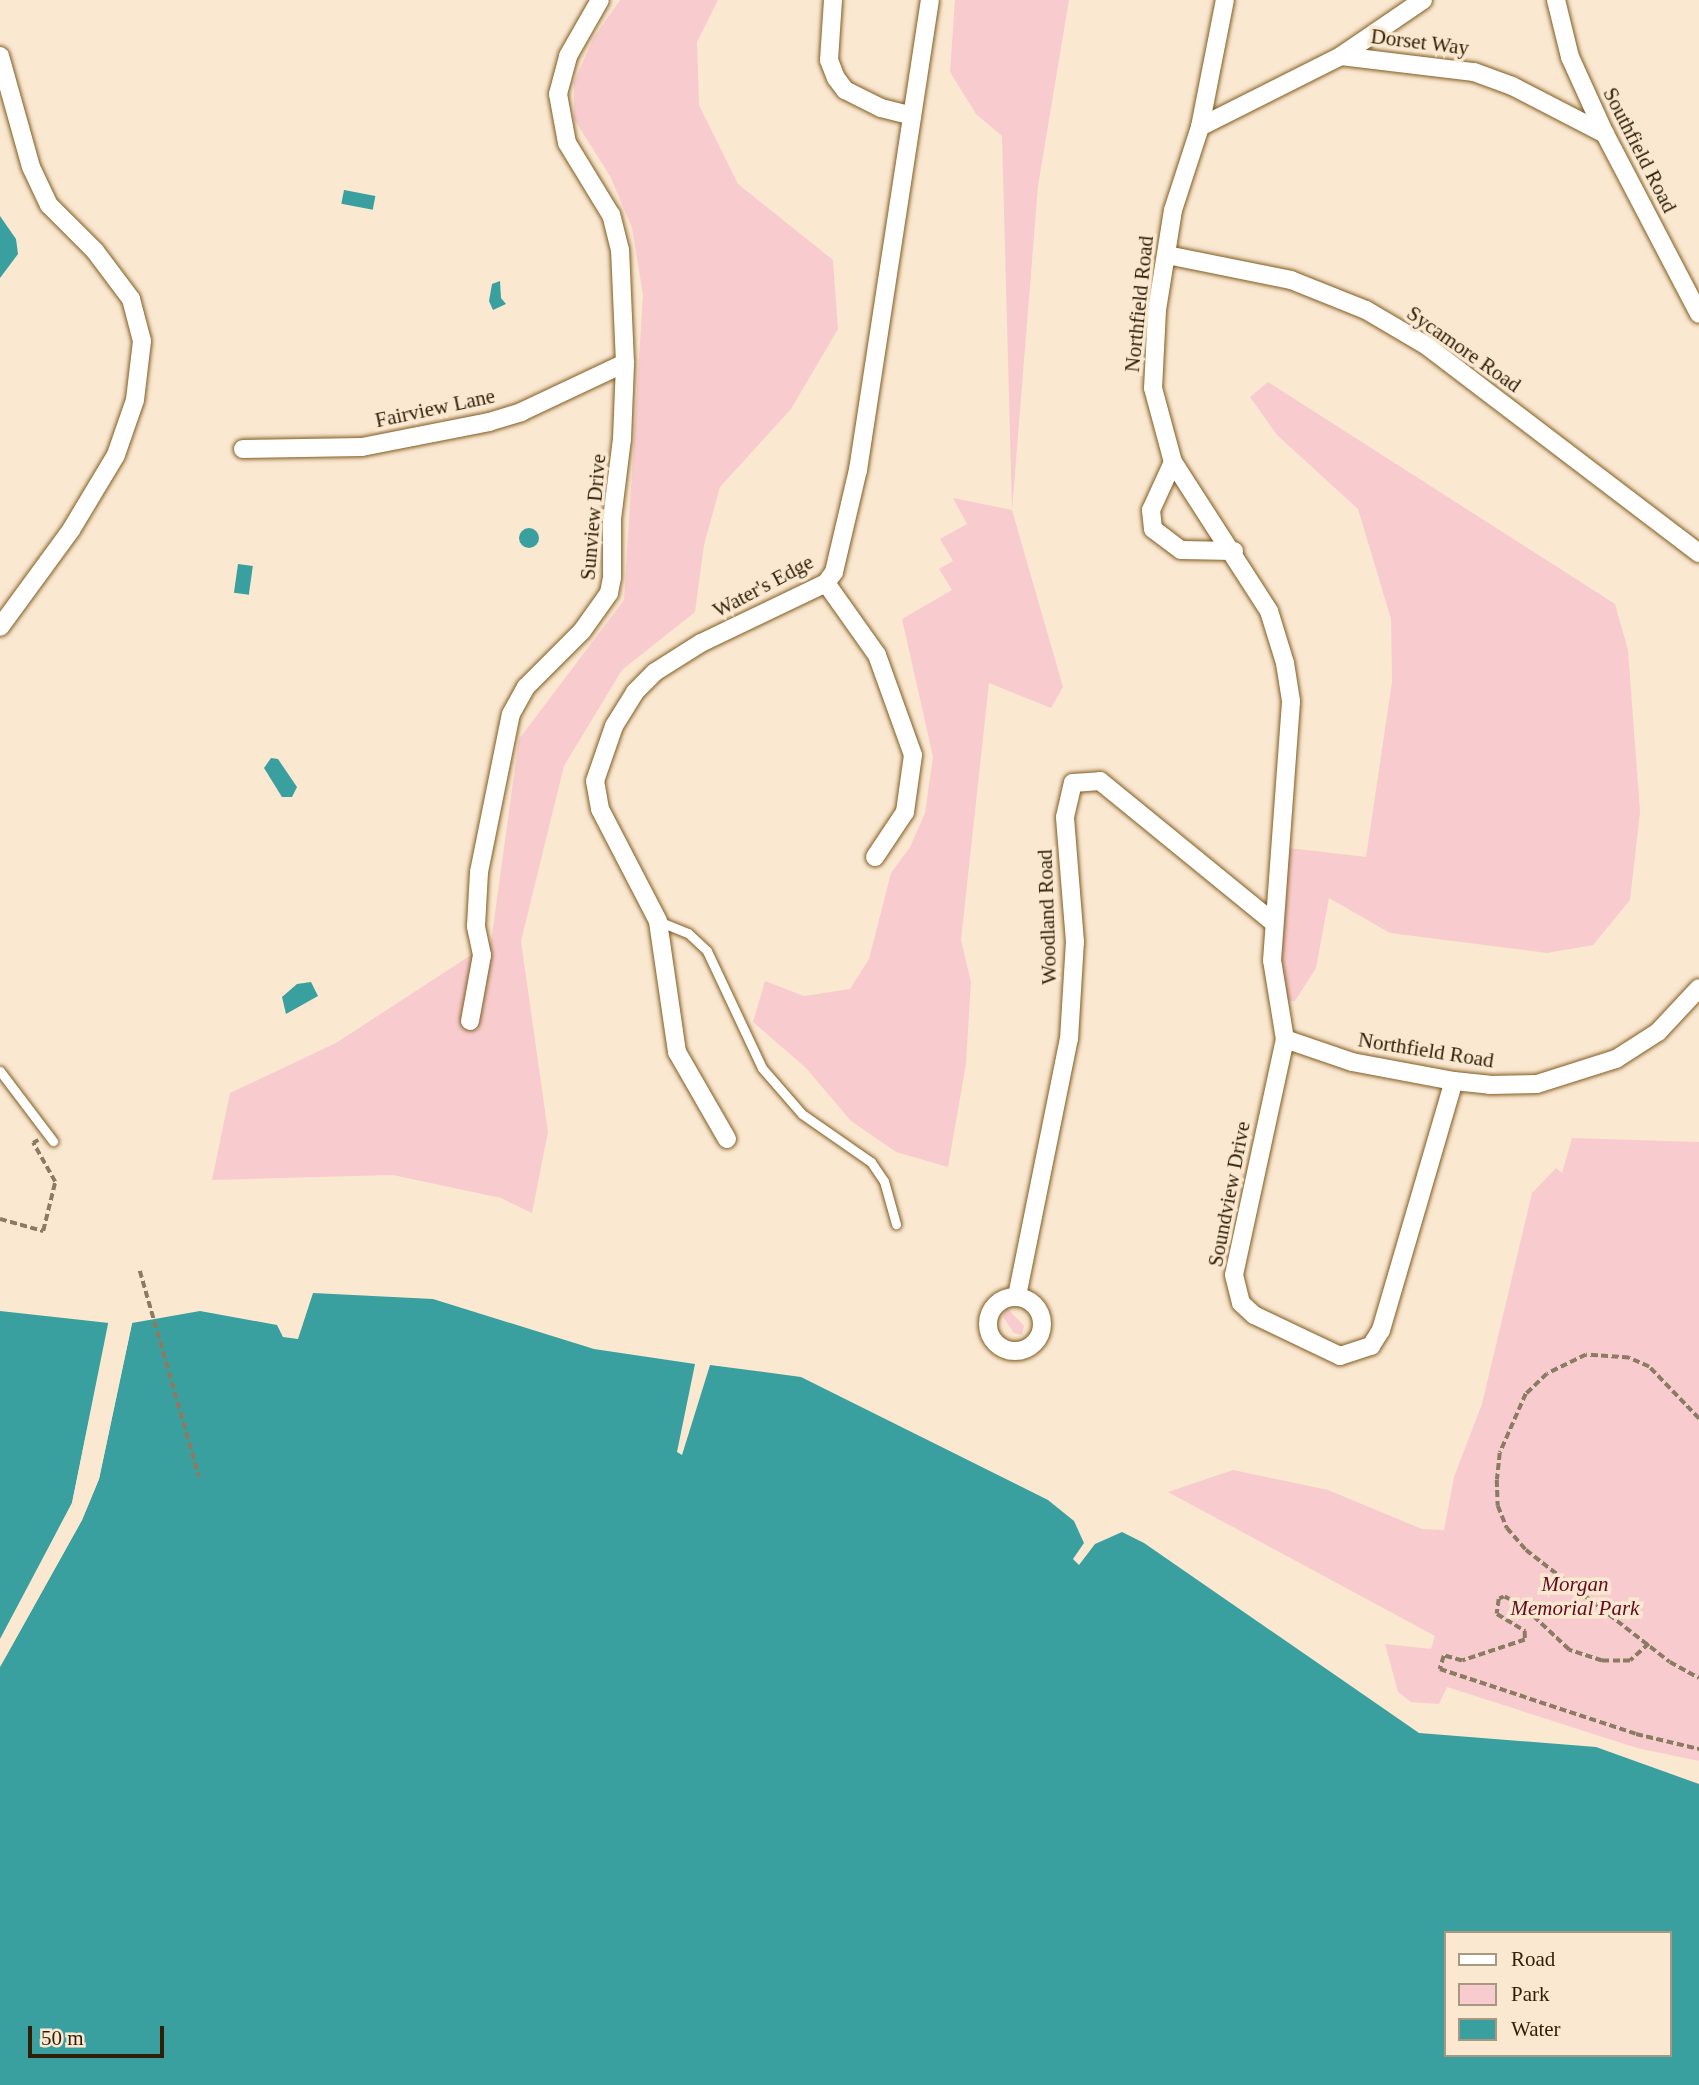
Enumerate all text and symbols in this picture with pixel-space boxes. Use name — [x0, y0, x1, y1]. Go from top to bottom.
street label: Dorset Way — [1369, 23, 1471, 61]
street label: Southfield Road — [1598, 83, 1682, 217]
street label: Northfield Road — [1119, 235, 1159, 373]
street label: Sycamore Road — [1402, 300, 1526, 398]
street label: Fairview Lane — [373, 383, 497, 433]
street label: Sunview Drive — [575, 453, 611, 581]
street label: Water's Edge — [709, 549, 817, 623]
street label: Woodland Road — [1032, 849, 1062, 985]
street label: Northfield Road — [1356, 1027, 1496, 1073]
street label: Soundview Drive — [1203, 1119, 1255, 1269]
park label: Morgan Memorial Park — [1511, 1571, 1639, 1621]
legend — [1444, 1931, 1671, 2057]
text: Road — [1511, 1947, 1555, 1971]
text: Park — [1511, 1982, 1550, 2006]
scale bar — [32, 2011, 168, 2056]
text: Water — [1511, 2017, 1561, 2041]
text: 50 m — [41, 2026, 84, 2050]

